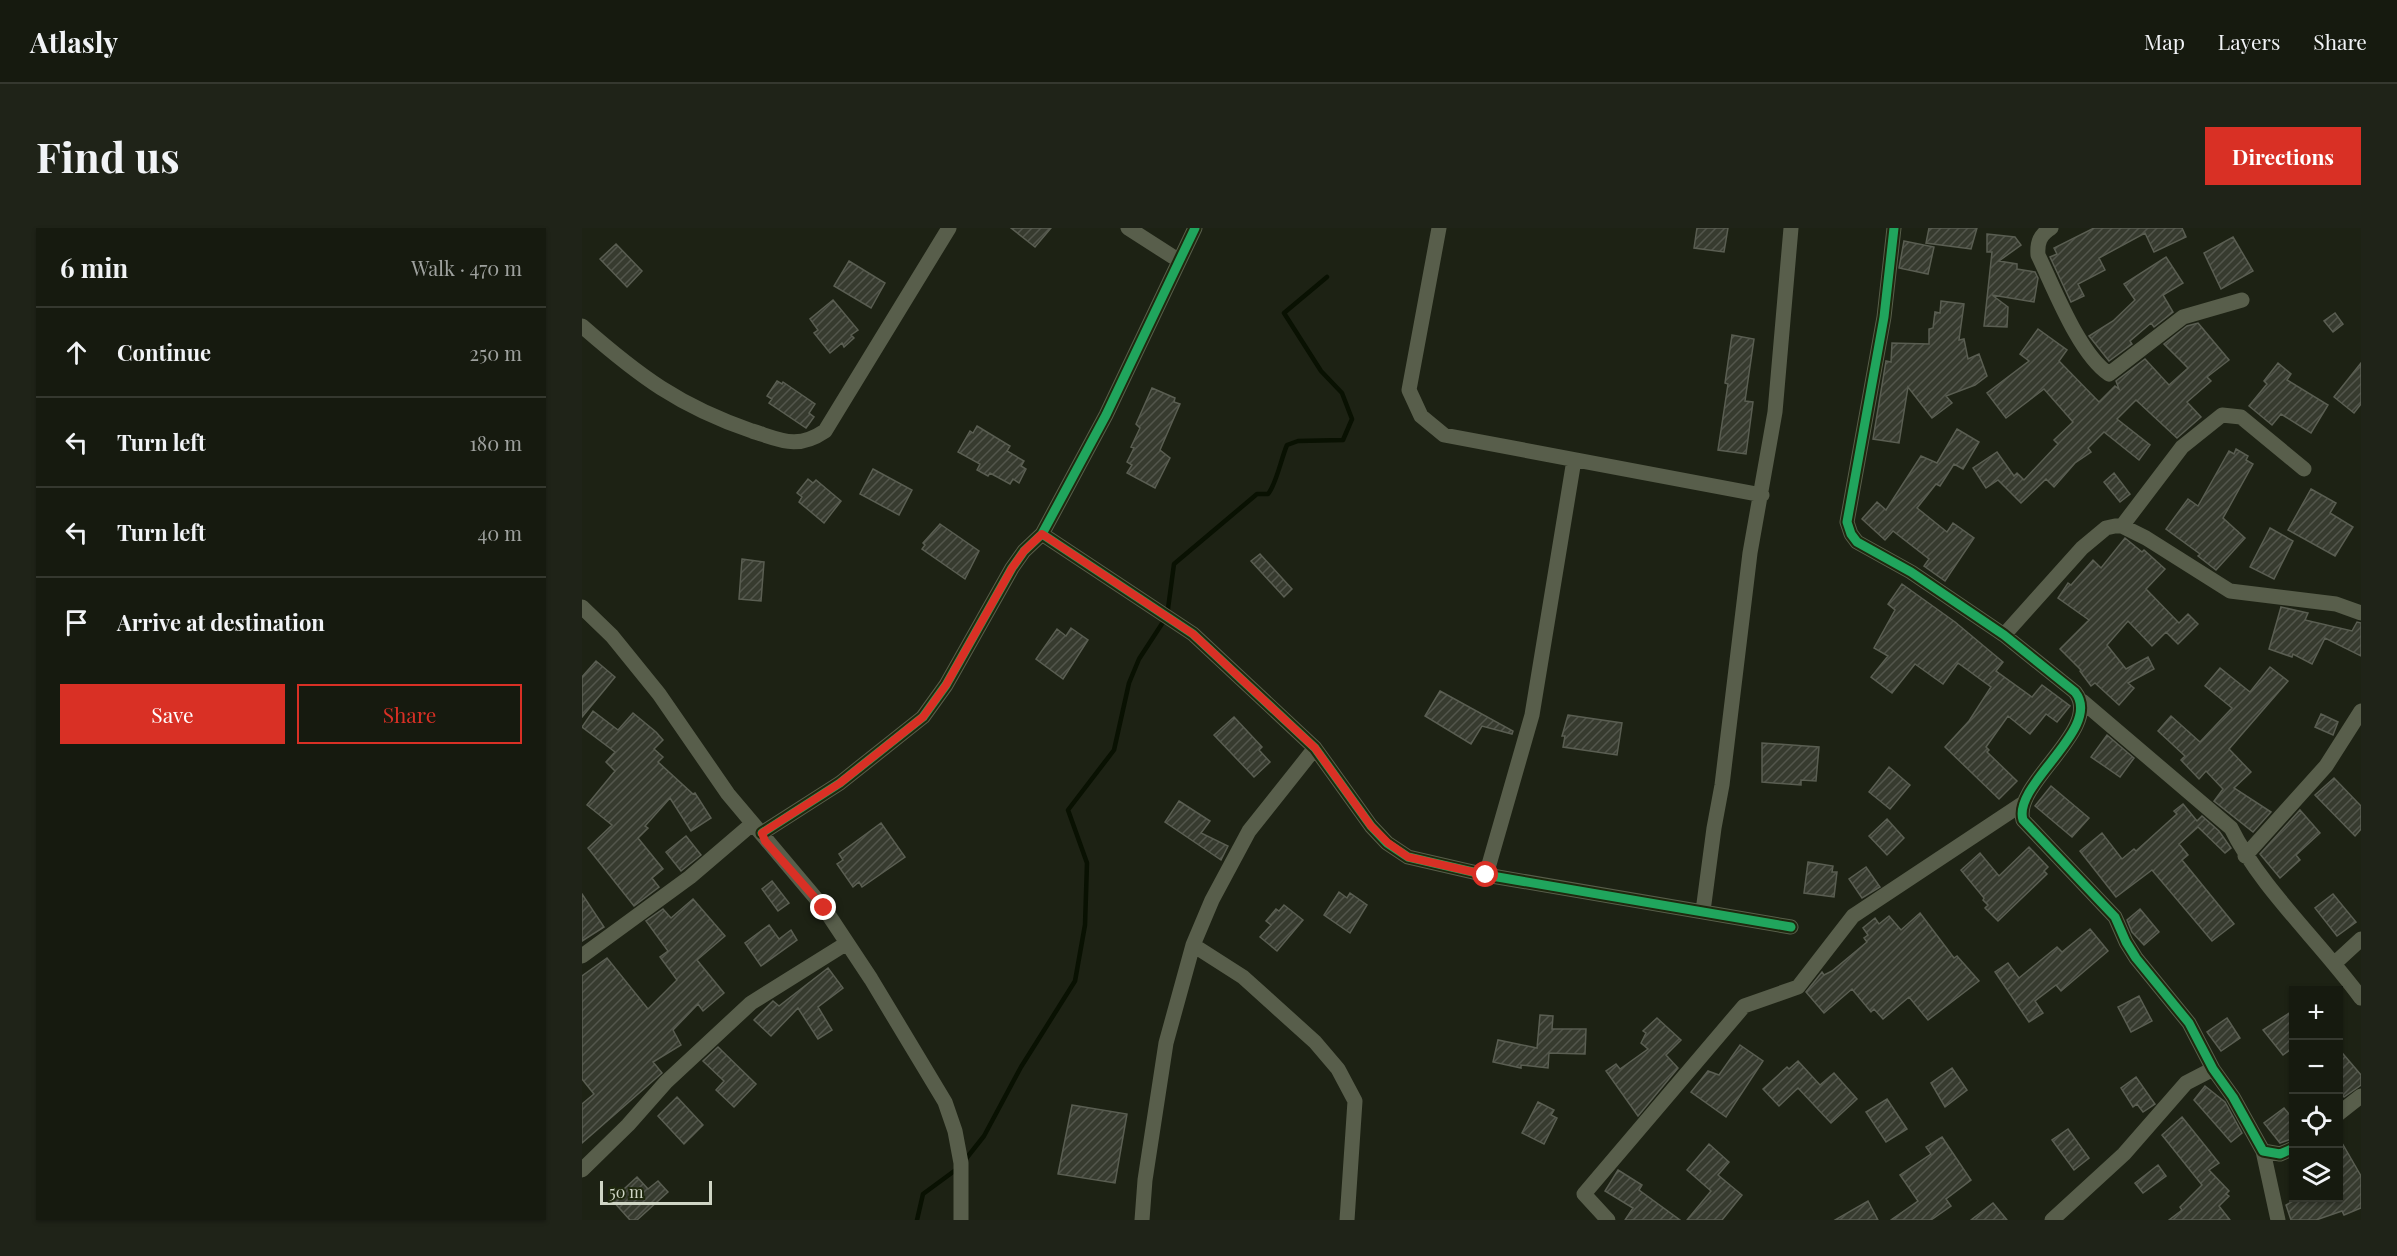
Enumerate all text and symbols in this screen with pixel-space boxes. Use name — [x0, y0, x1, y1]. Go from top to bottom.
text: Atlasly — [30, 23, 118, 60]
text: Map — [2144, 27, 2185, 55]
text: Layers — [2218, 27, 2280, 55]
text: Share — [2313, 27, 2367, 55]
button: Directions — [2205, 127, 2361, 185]
text: Find us — [36, 128, 180, 184]
text: 6 min — [60, 250, 128, 285]
text: Walk · 470 m — [411, 254, 522, 281]
icon: ahead — [60, 336, 93, 369]
text: Continue — [117, 337, 211, 367]
text: 250 m — [469, 339, 522, 366]
icon: left — [60, 426, 93, 459]
text: Turn left — [117, 427, 206, 457]
text: 180 m — [469, 429, 522, 456]
icon: left — [60, 516, 93, 549]
text: Turn left — [117, 517, 206, 547]
text: 40 m — [477, 519, 522, 546]
icon: arrive — [60, 606, 93, 639]
text: Arrive at destination — [117, 607, 325, 637]
button: Save — [60, 684, 285, 744]
button: Share — [297, 684, 522, 744]
route start — [1472, 861, 1498, 887]
route end — [810, 894, 836, 920]
map controls — [2289, 986, 2343, 1202]
button: + — [2289, 986, 2343, 1040]
button: − — [2289, 1040, 2343, 1094]
button: locate — [2289, 1094, 2343, 1148]
button: layers — [2289, 1148, 2343, 1202]
scale bar — [600, 1178, 712, 1206]
text: 50 m — [609, 1181, 643, 1202]

